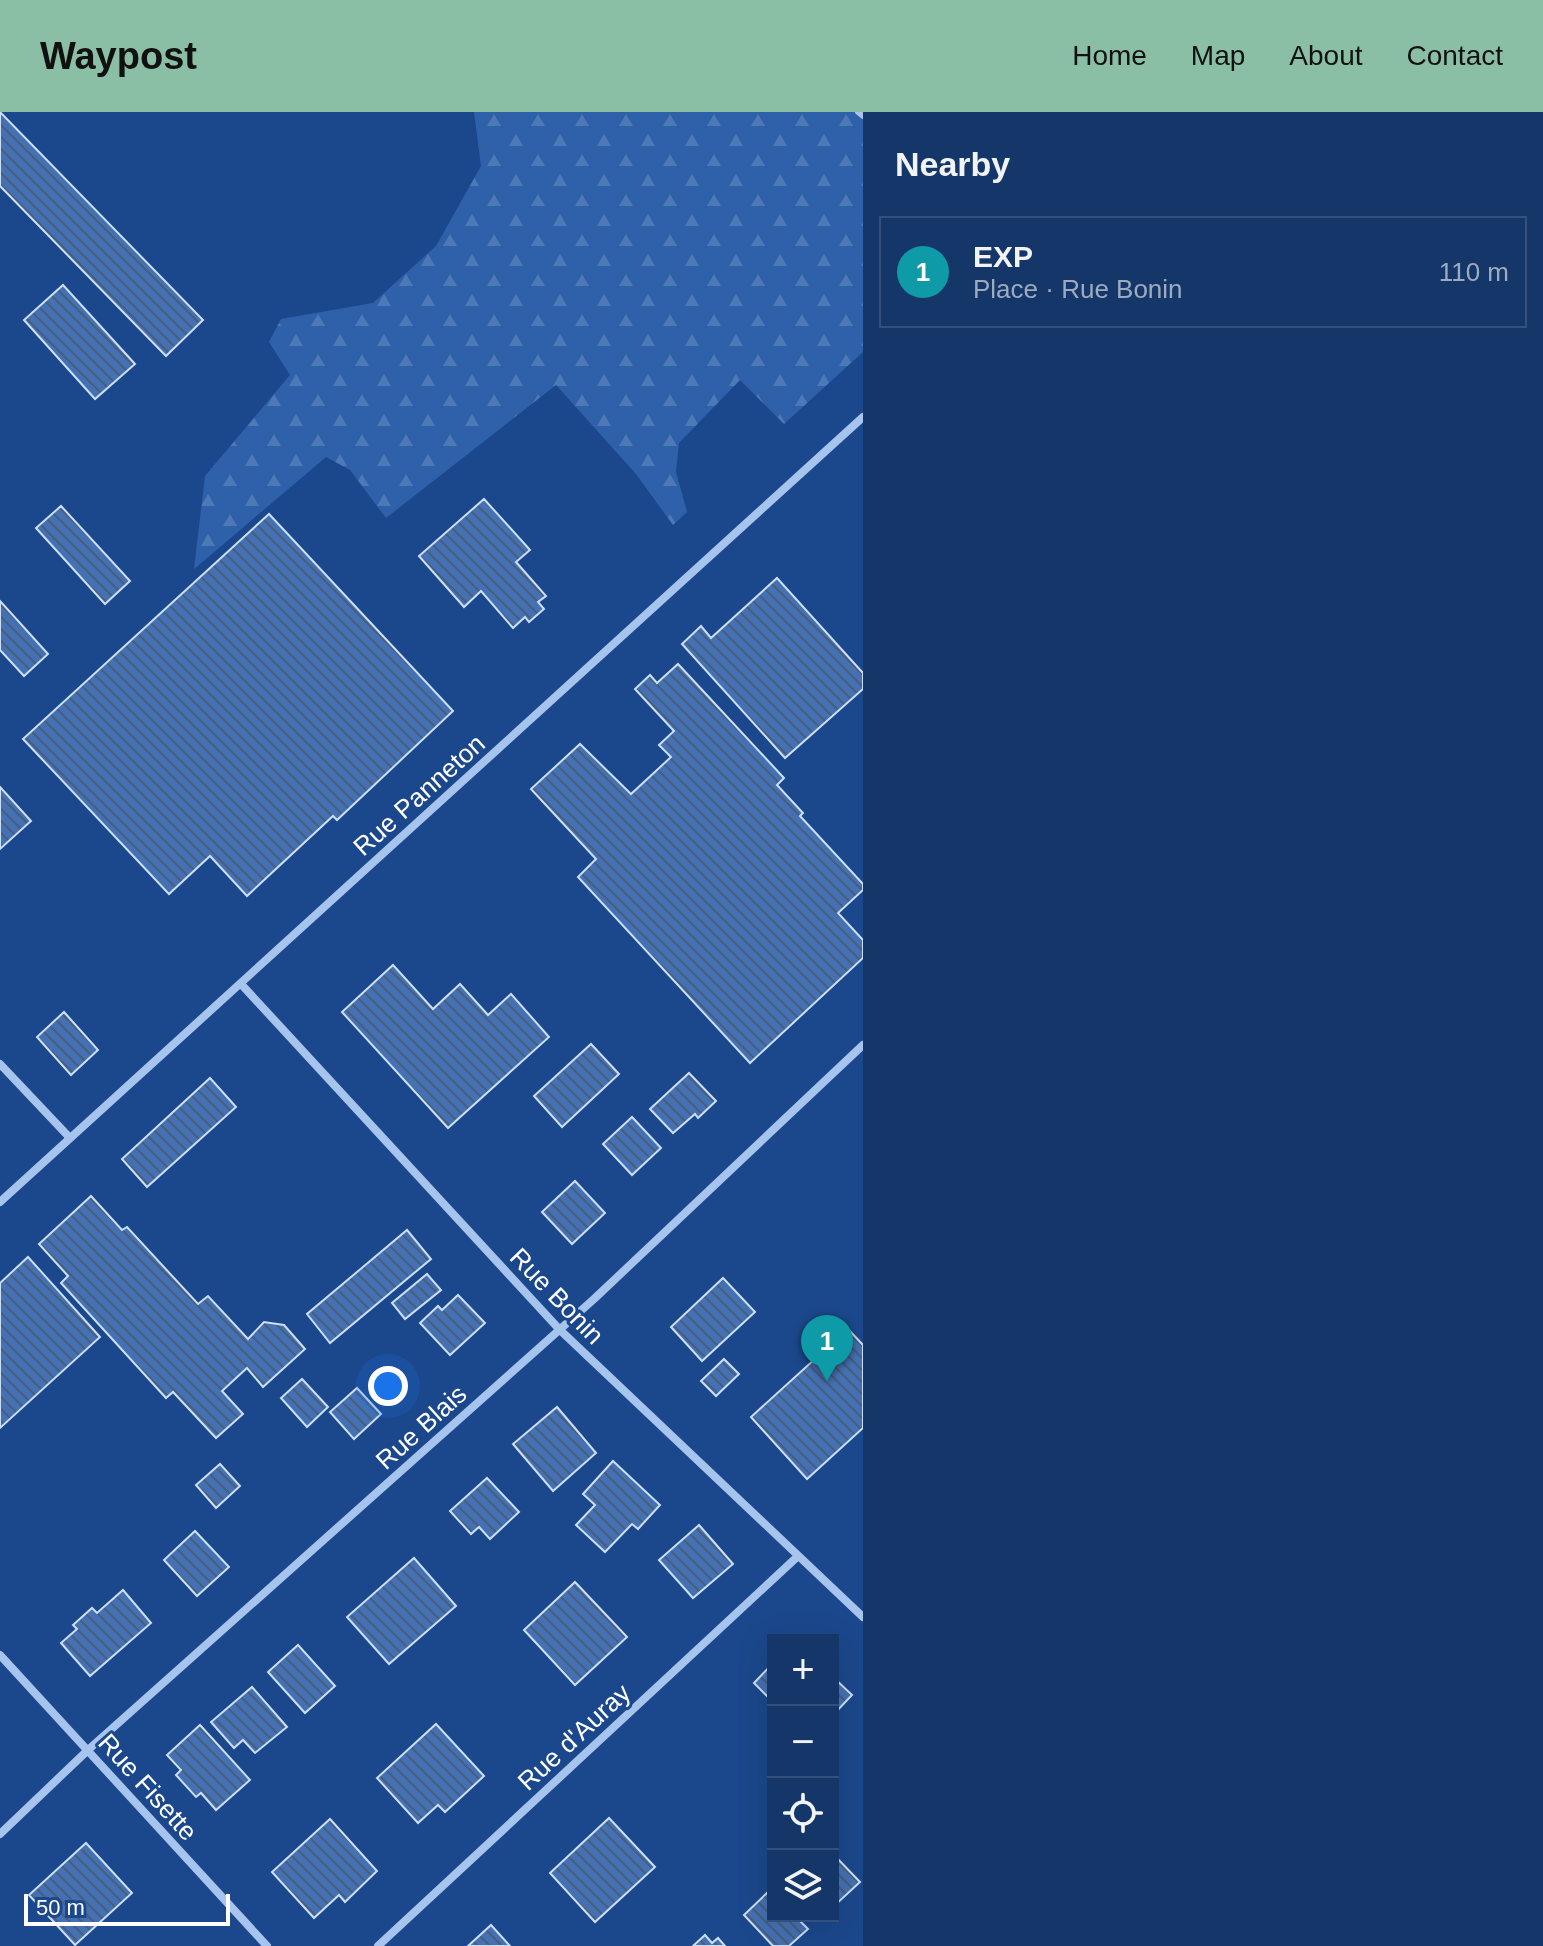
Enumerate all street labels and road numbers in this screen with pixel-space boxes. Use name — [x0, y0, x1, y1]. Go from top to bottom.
street label: Rue Panneton — [347, 728, 491, 862]
street label: Rue Bonin — [504, 1242, 610, 1350]
street label: Rue Blais — [370, 1379, 472, 1475]
street label: Rue d'Auray — [512, 1678, 636, 1796]
street label: Rue Fisette — [92, 1728, 204, 1846]

